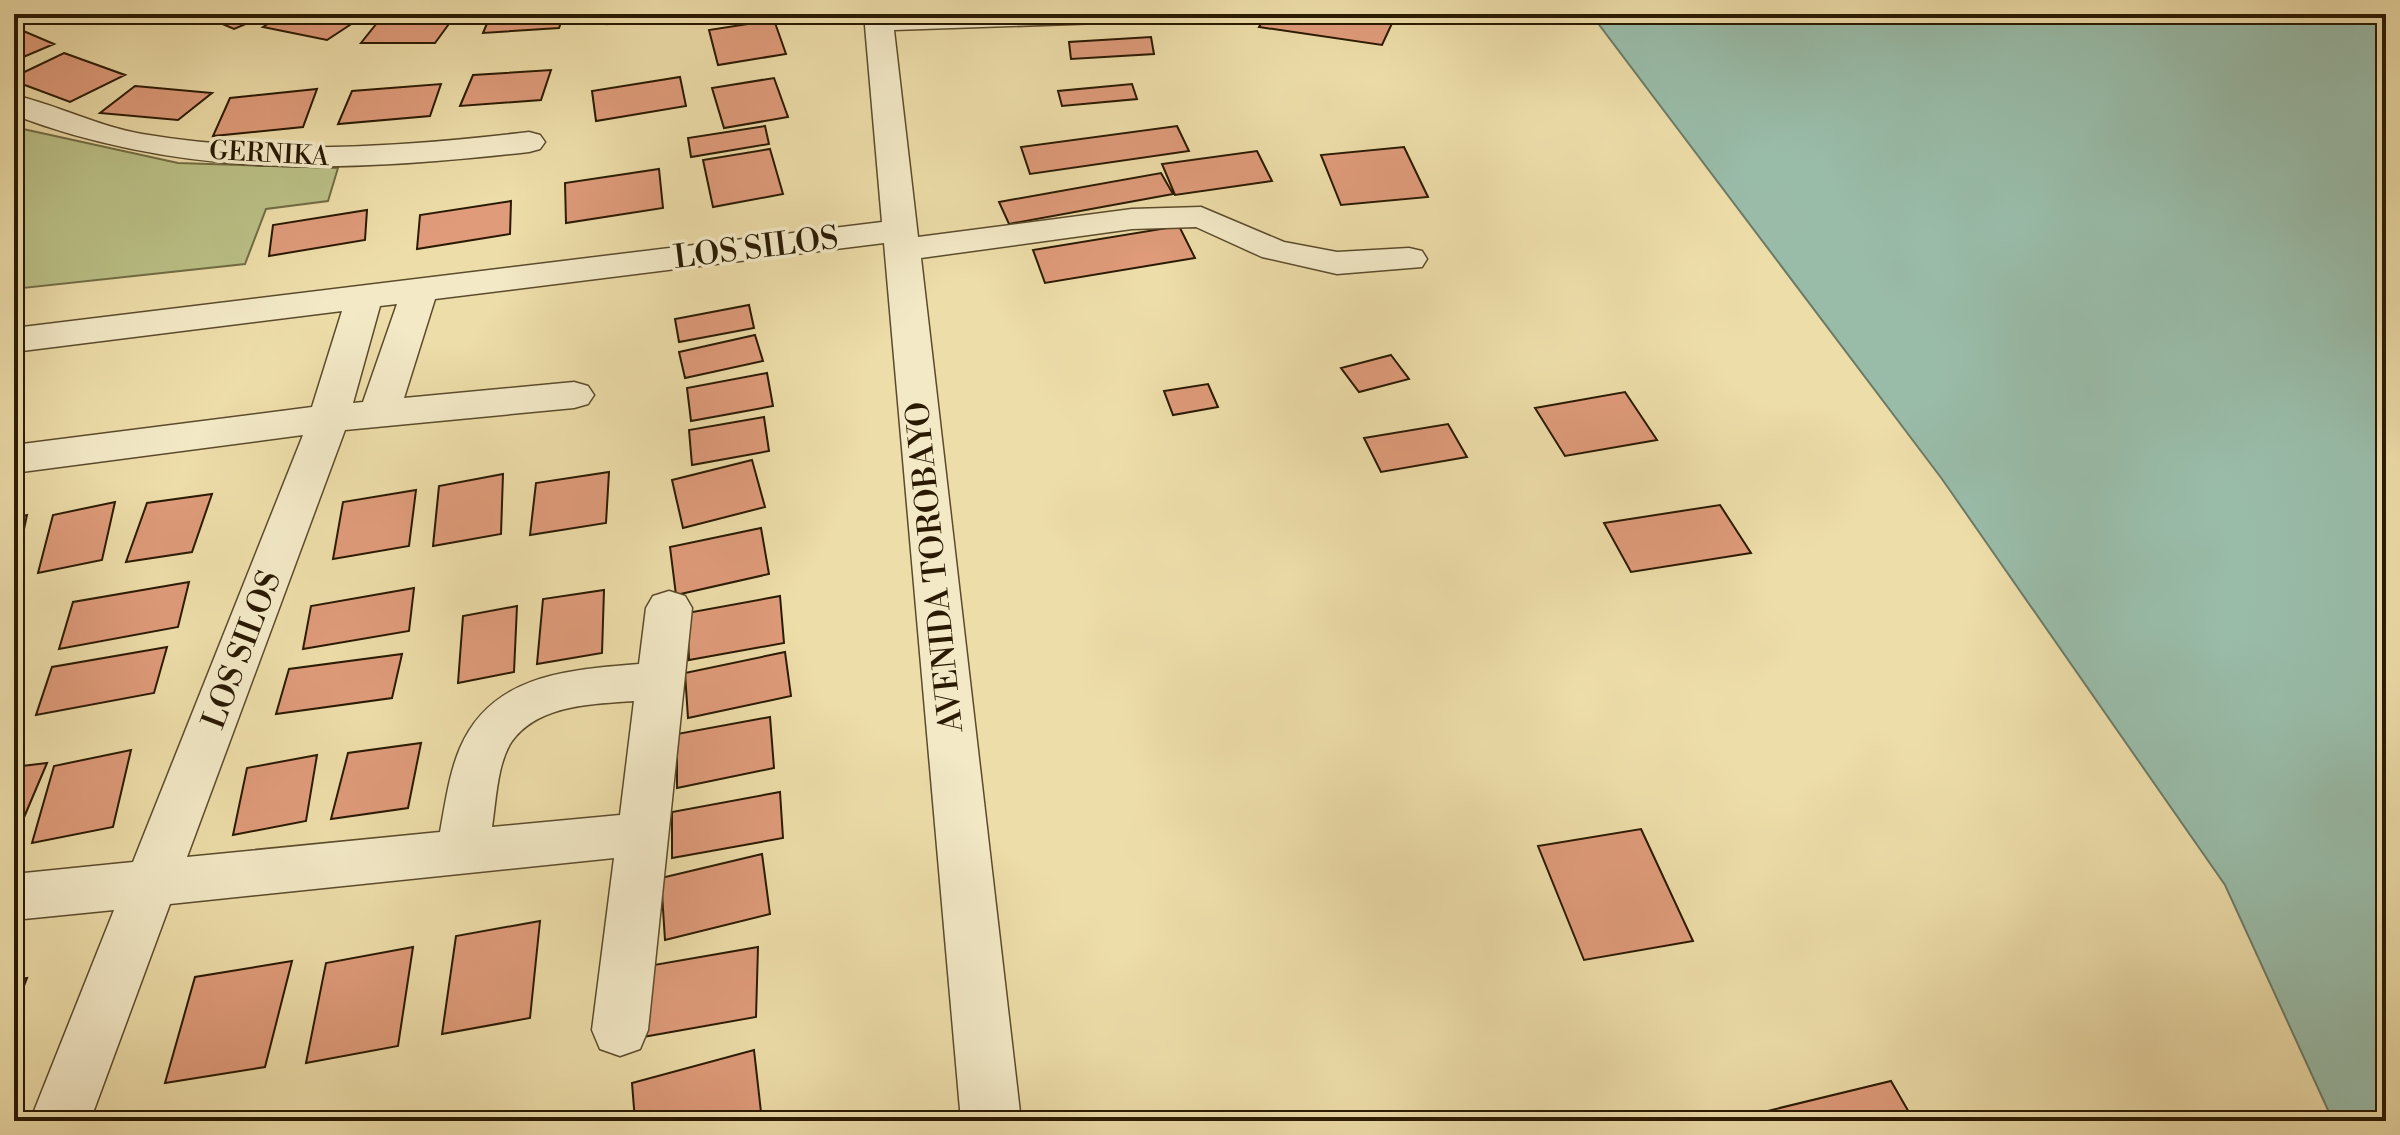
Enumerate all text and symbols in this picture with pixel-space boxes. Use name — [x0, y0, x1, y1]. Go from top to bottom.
street label: GERNIKA — [208, 135, 331, 173]
street label: LOS SILOS — [671, 218, 841, 278]
street label: AVENIDA TOROBAYO — [898, 400, 972, 735]
street label: LOS SILOS — [194, 565, 290, 735]

